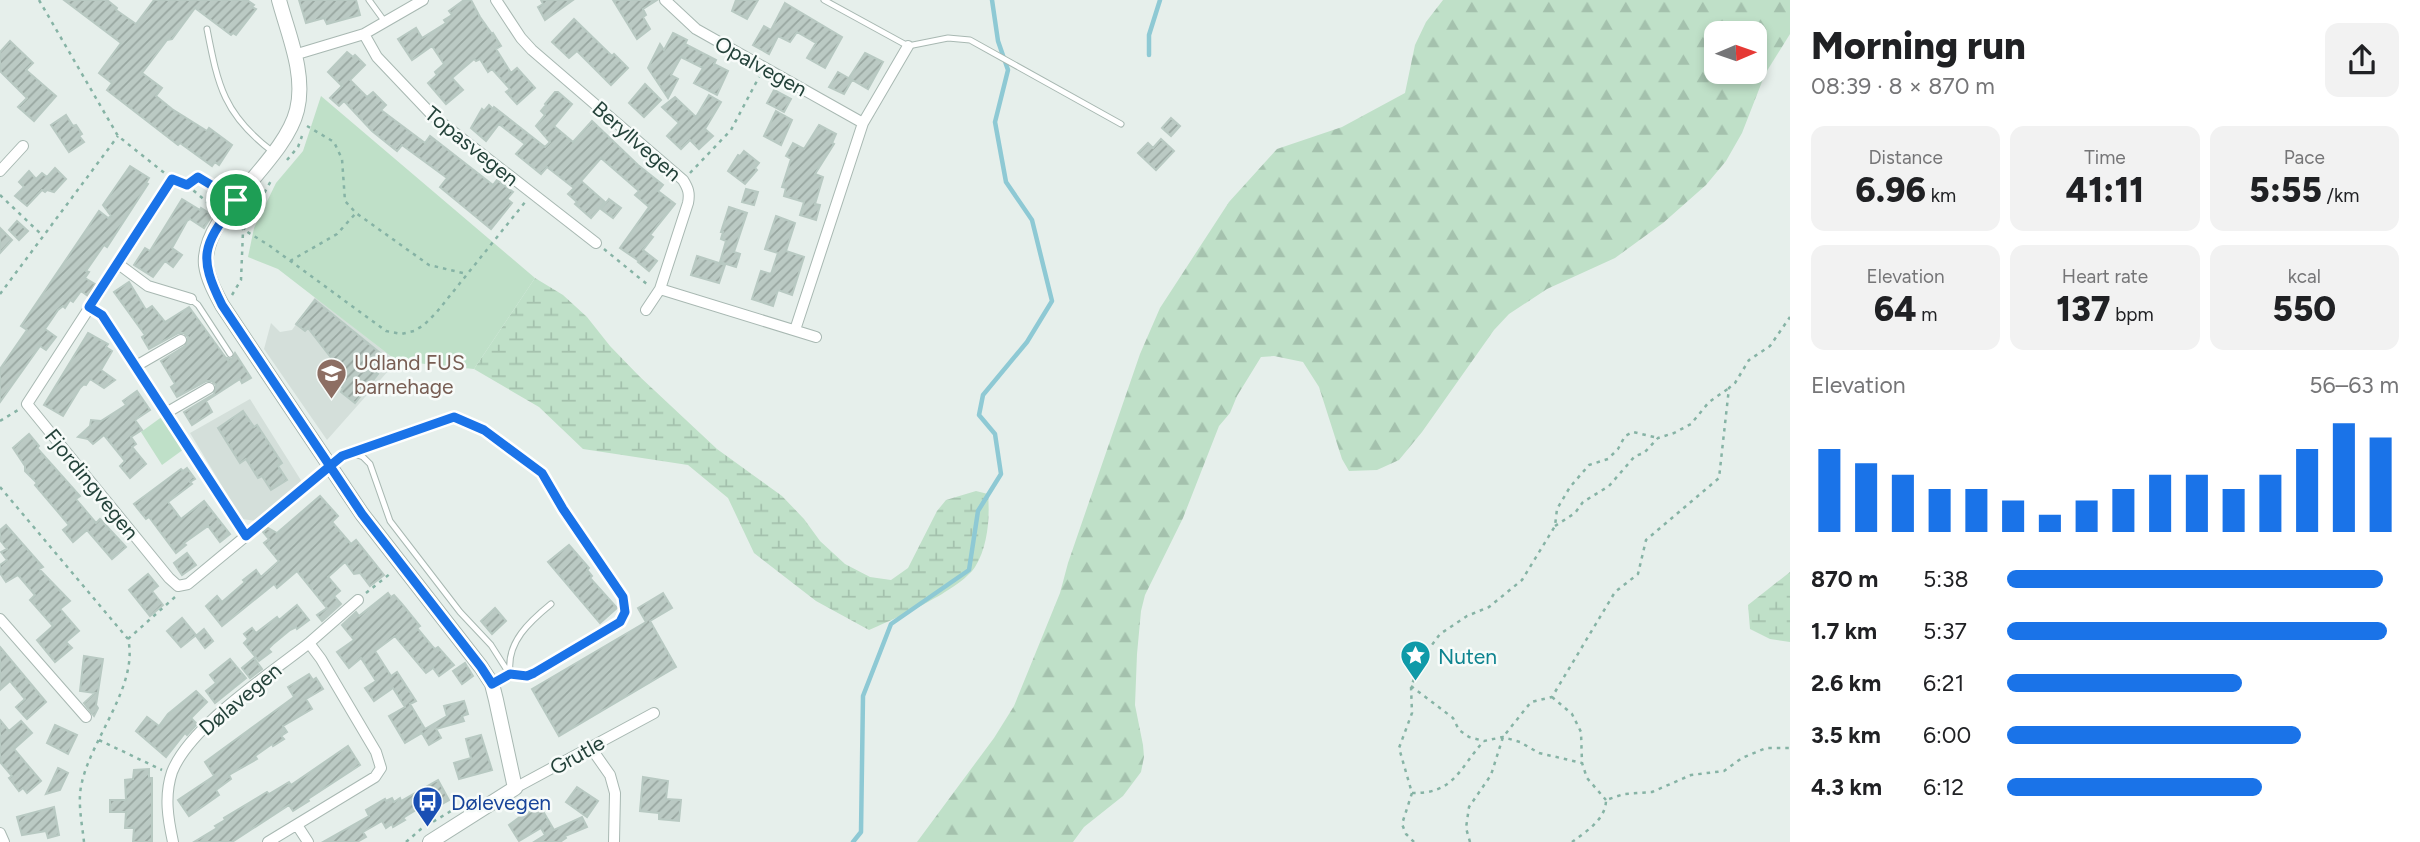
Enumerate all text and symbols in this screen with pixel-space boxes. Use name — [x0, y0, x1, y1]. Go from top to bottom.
north arrow — [1704, 21, 1768, 84]
map controls — [1704, 21, 1767, 84]
text: Morning run — [1811, 23, 2026, 69]
button: share — [2325, 23, 2399, 97]
street label: Opalvegen — [710, 30, 812, 102]
text: 08:39 · 8 × 870 m — [1811, 72, 1995, 100]
street label: Beryllvegen — [588, 96, 686, 186]
street label: Topasvegen — [420, 101, 524, 191]
text: Distance — [1868, 146, 1943, 169]
text: Time — [2084, 146, 2126, 169]
text: Pace — [2284, 146, 2325, 169]
text: 6.96 — [1855, 169, 1926, 211]
text: 41:11 — [2066, 169, 2144, 211]
text: 5:55 — [2249, 169, 2322, 211]
pin — [206, 170, 266, 230]
icon: arrive — [217, 181, 255, 219]
text: km — [1926, 184, 1956, 207]
text: /km — [2322, 184, 2359, 207]
text: Elevation — [1867, 265, 1945, 288]
text: Heart rate — [2062, 265, 2148, 288]
text: kcal — [2288, 265, 2321, 288]
text: 64 — [1874, 288, 1917, 330]
text: 137 — [2056, 288, 2111, 330]
text: 550 — [2272, 288, 2336, 330]
text: m — [1917, 303, 1938, 326]
text: bpm — [2111, 303, 2154, 326]
place label: Udland FUS barnehage — [354, 350, 465, 399]
school or university icon: Udland FUS barnehage — [314, 357, 348, 401]
text: Elevation — [1811, 371, 1906, 399]
text: 56–63 m — [2309, 371, 2399, 399]
street label: Fjordingvegen — [40, 424, 144, 544]
text: 870 m — [1811, 565, 1878, 593]
text: 5:38 — [1923, 565, 1969, 593]
text: 1.7 km — [1811, 617, 1877, 645]
text: 5:37 — [1923, 617, 1967, 645]
place icon: Nuten — [1398, 639, 1432, 683]
place label: Nuten — [1438, 644, 1497, 669]
street label: Dølavegen — [194, 657, 286, 741]
text: 2.6 km — [1811, 669, 1881, 697]
text: 6:21 — [1923, 669, 1964, 697]
text: 3.5 km — [1811, 721, 1881, 749]
text: 6:00 — [1923, 721, 1971, 749]
street label: Grutle — [545, 730, 609, 780]
text: 4.3 km — [1811, 773, 1882, 801]
text: 6:12 — [1923, 773, 1964, 801]
bus stop icon: Dølevegen — [411, 785, 445, 829]
place label: Dølevegen — [451, 790, 551, 815]

